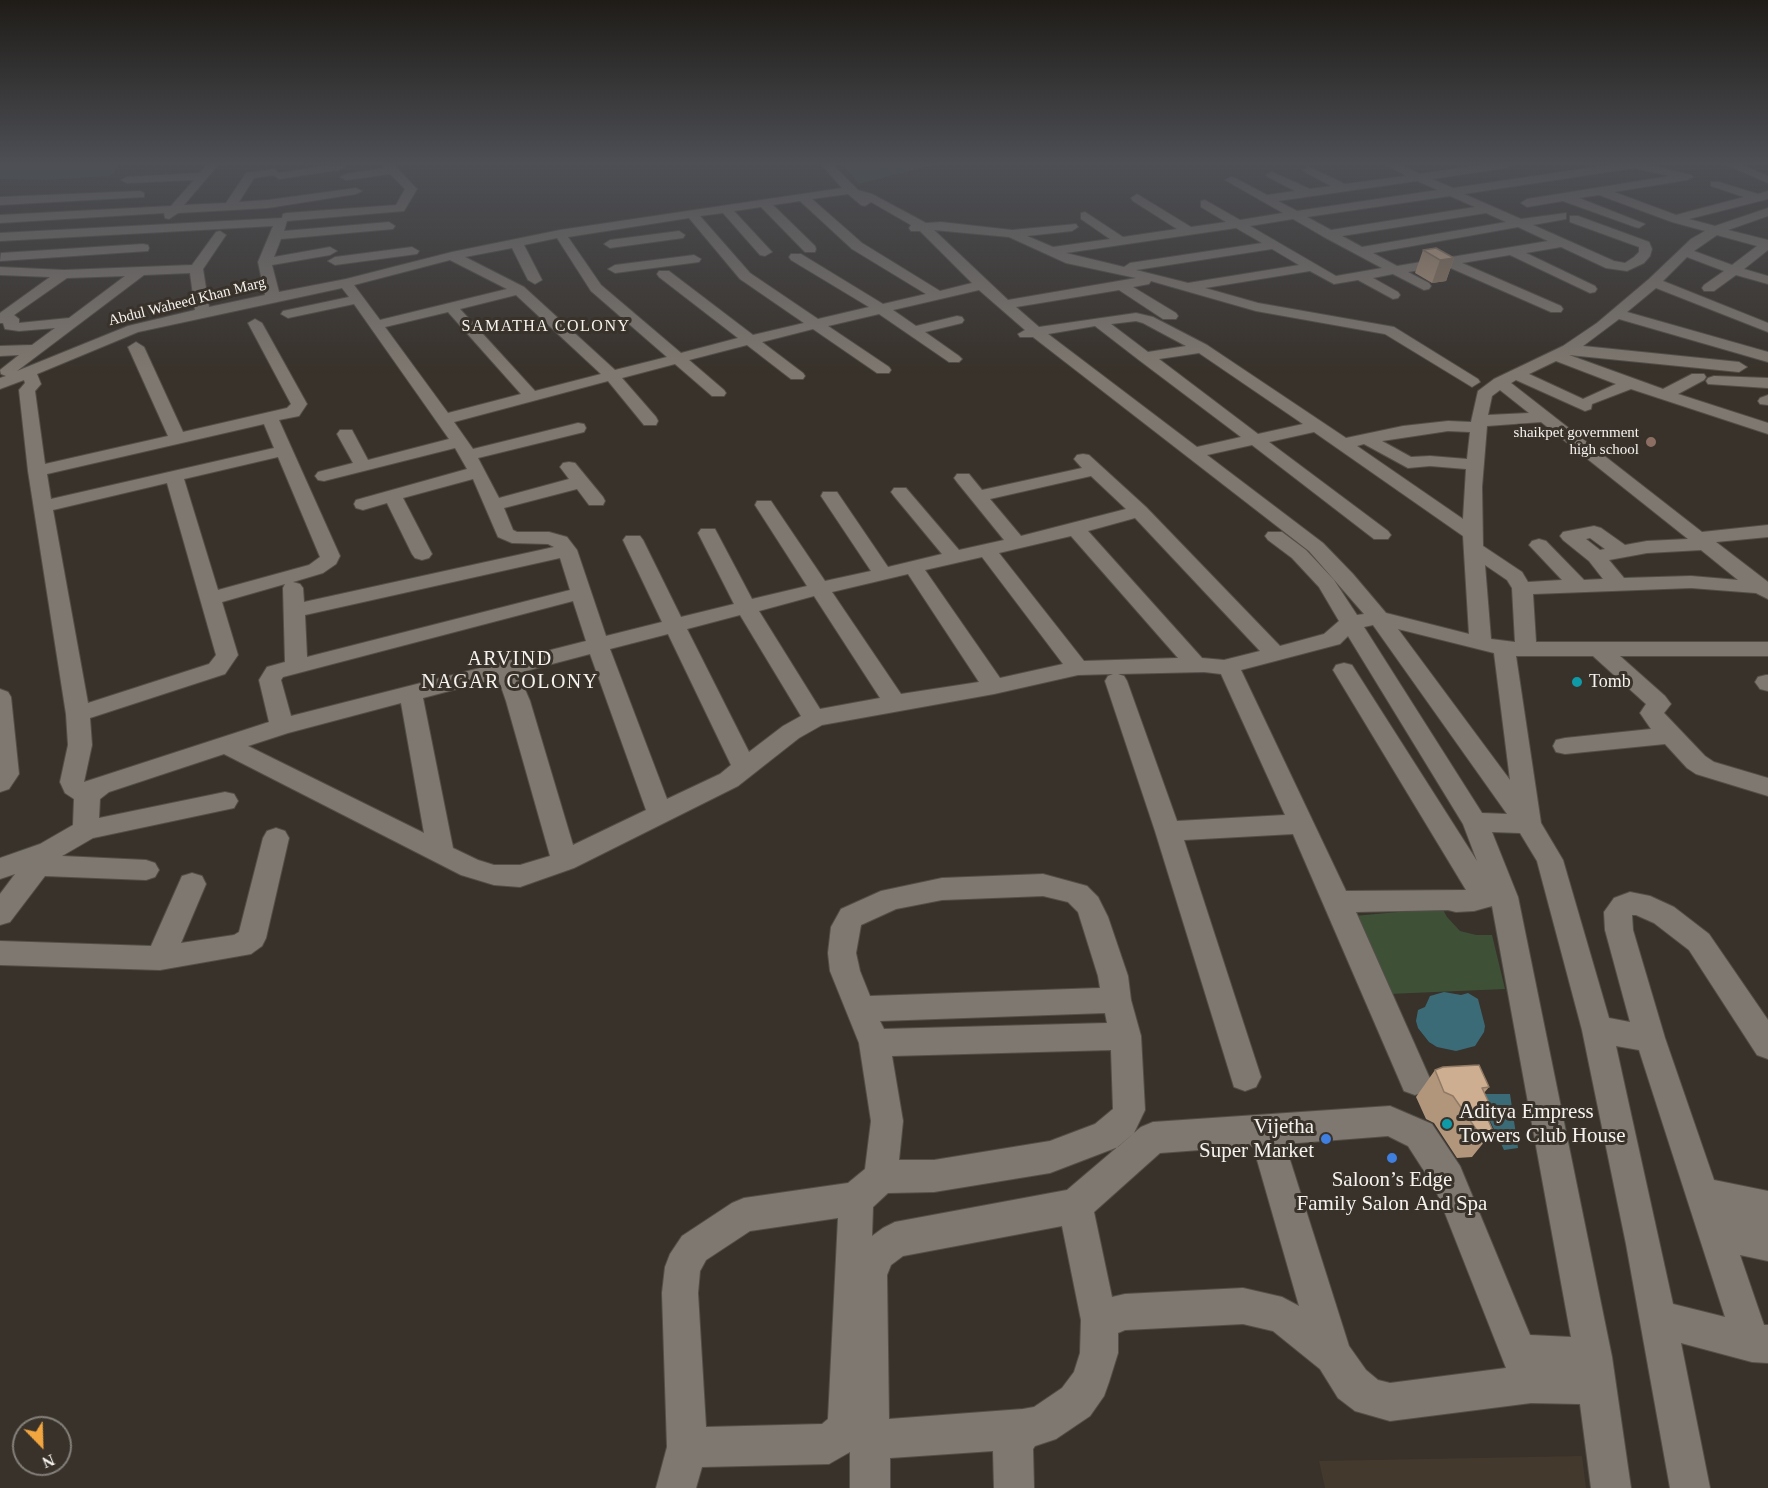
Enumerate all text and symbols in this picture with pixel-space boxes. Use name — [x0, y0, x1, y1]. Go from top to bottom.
street label: Abdul Waheed Khan Marg — [107, 274, 267, 330]
district label: SAMATHA COLONY — [461, 317, 631, 337]
place label: shaikpet government high school — [1514, 424, 1639, 459]
marker: shaikpet government high school — [1644, 435, 1658, 449]
district label: ARVIND NAGAR COLONY — [421, 648, 599, 695]
place label: Tomb — [1589, 671, 1631, 693]
marker: Tomb — [1570, 675, 1584, 689]
place label: Aditya Empress Towers Club House — [1459, 1099, 1626, 1149]
place label: Vijetha Super Market — [1199, 1114, 1314, 1164]
marker: Aditya Empress Towers Club House — [1440, 1117, 1454, 1131]
marker: Vijetha Super Market — [1319, 1132, 1333, 1146]
marker: Saloon’s Edge Family Salon And Spa — [1385, 1151, 1399, 1165]
place label: Saloon’s Edge Family Salon And Spa — [1297, 1167, 1487, 1217]
north arrow — [12, 1416, 72, 1476]
text: N — [40, 1451, 57, 1471]

